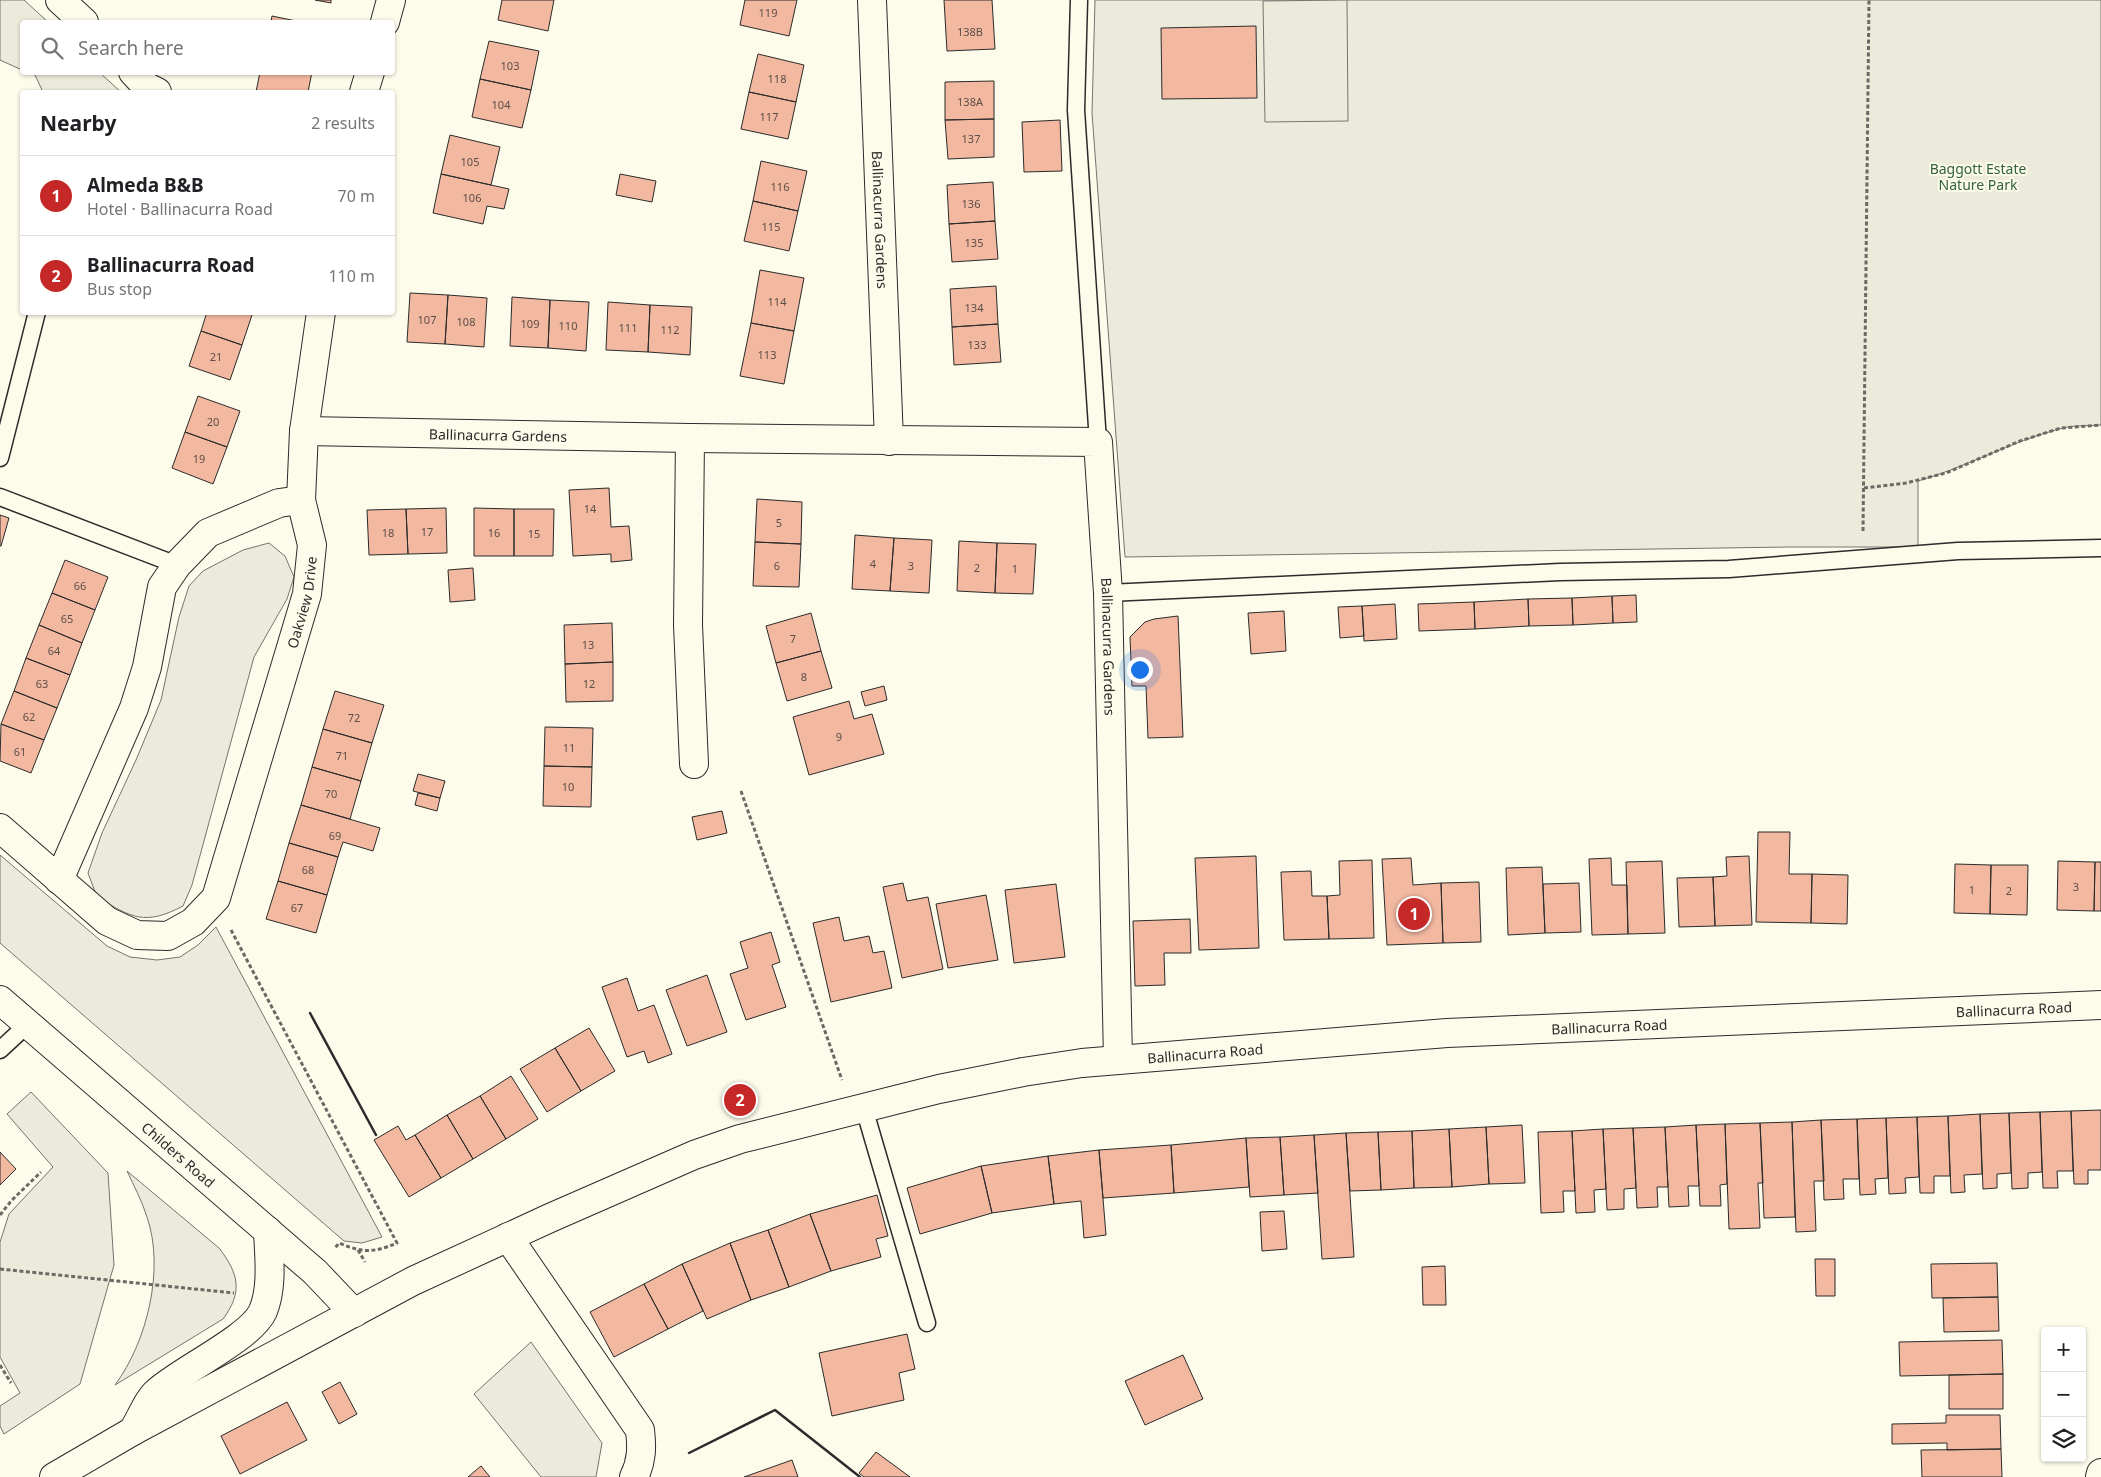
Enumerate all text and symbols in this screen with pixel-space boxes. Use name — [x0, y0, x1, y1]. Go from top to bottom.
house number: 119 — [759, 5, 777, 20]
search box — [20, 20, 395, 75]
house number: 138B — [957, 24, 983, 39]
icon: search — [38, 34, 66, 62]
text: Search here — [78, 35, 184, 61]
house number: 103 — [501, 58, 519, 73]
house number: 118 — [768, 71, 786, 86]
house number: 138A — [957, 94, 984, 109]
house number: 104 — [492, 97, 511, 112]
text: Nearby — [40, 109, 116, 137]
house number: 117 — [760, 109, 778, 124]
text: 2 results — [311, 112, 375, 134]
house number: 137 — [962, 131, 980, 146]
street label: Ballinacurra Gardens — [868, 150, 893, 289]
house number: 105 — [461, 154, 479, 169]
park label: Baggott Estate Nature Park — [1930, 159, 2026, 194]
text: Almeda B&B — [87, 172, 204, 198]
house number: 116 — [771, 179, 789, 194]
text: 1 — [51, 185, 61, 207]
text: 70 m — [338, 185, 375, 207]
house number: 106 — [463, 190, 481, 205]
house number: 136 — [962, 196, 980, 211]
text: Hotel · Ballinacurra Road — [87, 198, 273, 220]
house number: 115 — [762, 219, 780, 234]
house number: 135 — [965, 235, 983, 250]
text: Ballinacurra Road — [87, 252, 255, 278]
text: 2 — [51, 265, 61, 287]
text: 110 m — [328, 265, 375, 287]
text: Bus stop — [87, 278, 152, 300]
house number: 114 — [768, 294, 787, 309]
house number: 134 — [965, 300, 984, 315]
house number: 107 — [418, 312, 436, 327]
house number: 108 — [457, 314, 475, 329]
house number: 109 — [521, 316, 539, 331]
house number: 110 — [559, 318, 577, 333]
house number: 111 — [619, 320, 637, 335]
house number: 112 — [661, 322, 679, 337]
house number: 133 — [968, 337, 986, 352]
house number: 113 — [758, 347, 776, 362]
house number: 21 — [210, 349, 222, 364]
house number: 20 — [207, 414, 219, 429]
street label: Ballinacurra Gardens — [429, 424, 567, 445]
house number: 19 — [193, 451, 205, 466]
house number: 14 — [584, 501, 597, 516]
house number: 5 — [776, 515, 782, 530]
house number: 17 — [421, 524, 433, 539]
house number: 18 — [382, 525, 394, 540]
house number: 16 — [488, 525, 500, 540]
house number: 15 — [528, 526, 540, 541]
street label: Oakview Drive — [282, 555, 320, 650]
house number: 4 — [870, 556, 877, 571]
house number: 6 — [774, 558, 780, 573]
house number: 3 — [908, 558, 914, 573]
house number: 2 — [974, 560, 980, 575]
house number: 1 — [1012, 561, 1018, 576]
street label: Ballinacurra Gardens — [1098, 577, 1120, 716]
house number: 66 — [74, 578, 86, 593]
house number: 65 — [61, 611, 73, 626]
house number: 7 — [790, 631, 796, 646]
house number: 13 — [582, 637, 594, 652]
house number: 64 — [48, 643, 61, 658]
your location — [1127, 657, 1153, 683]
house number: 8 — [801, 669, 807, 684]
house number: 63 — [36, 676, 48, 691]
house number: 12 — [583, 676, 595, 691]
house number: 62 — [23, 709, 35, 724]
house number: 72 — [348, 710, 360, 725]
house number: 9 — [836, 729, 842, 744]
house number: 11 — [563, 740, 575, 755]
house number: 61 — [14, 744, 26, 759]
house number: 71 — [336, 748, 348, 763]
house number: 10 — [562, 779, 574, 794]
house number: 70 — [325, 786, 337, 801]
house number: 69 — [329, 828, 341, 843]
house number: 68 — [302, 862, 314, 877]
house number: 3 — [2073, 879, 2079, 894]
house number: 1 — [1969, 882, 1975, 897]
house number: 2 — [2006, 883, 2012, 898]
pin: 1 — [1398, 895, 1430, 933]
house number: 67 — [291, 900, 303, 915]
street label: Ballinacurra Road — [1955, 997, 2072, 1021]
street label: Ballinacurra Road — [1551, 1014, 1668, 1038]
street label: Ballinacurra Road — [1147, 1039, 1264, 1067]
pin: 2 — [724, 1081, 756, 1119]
street label: Childers Road — [138, 1117, 219, 1191]
map controls — [2041, 1327, 2086, 1462]
button: + — [2041, 1327, 2086, 1372]
button: − — [2041, 1372, 2086, 1417]
button: layers — [2041, 1417, 2086, 1462]

